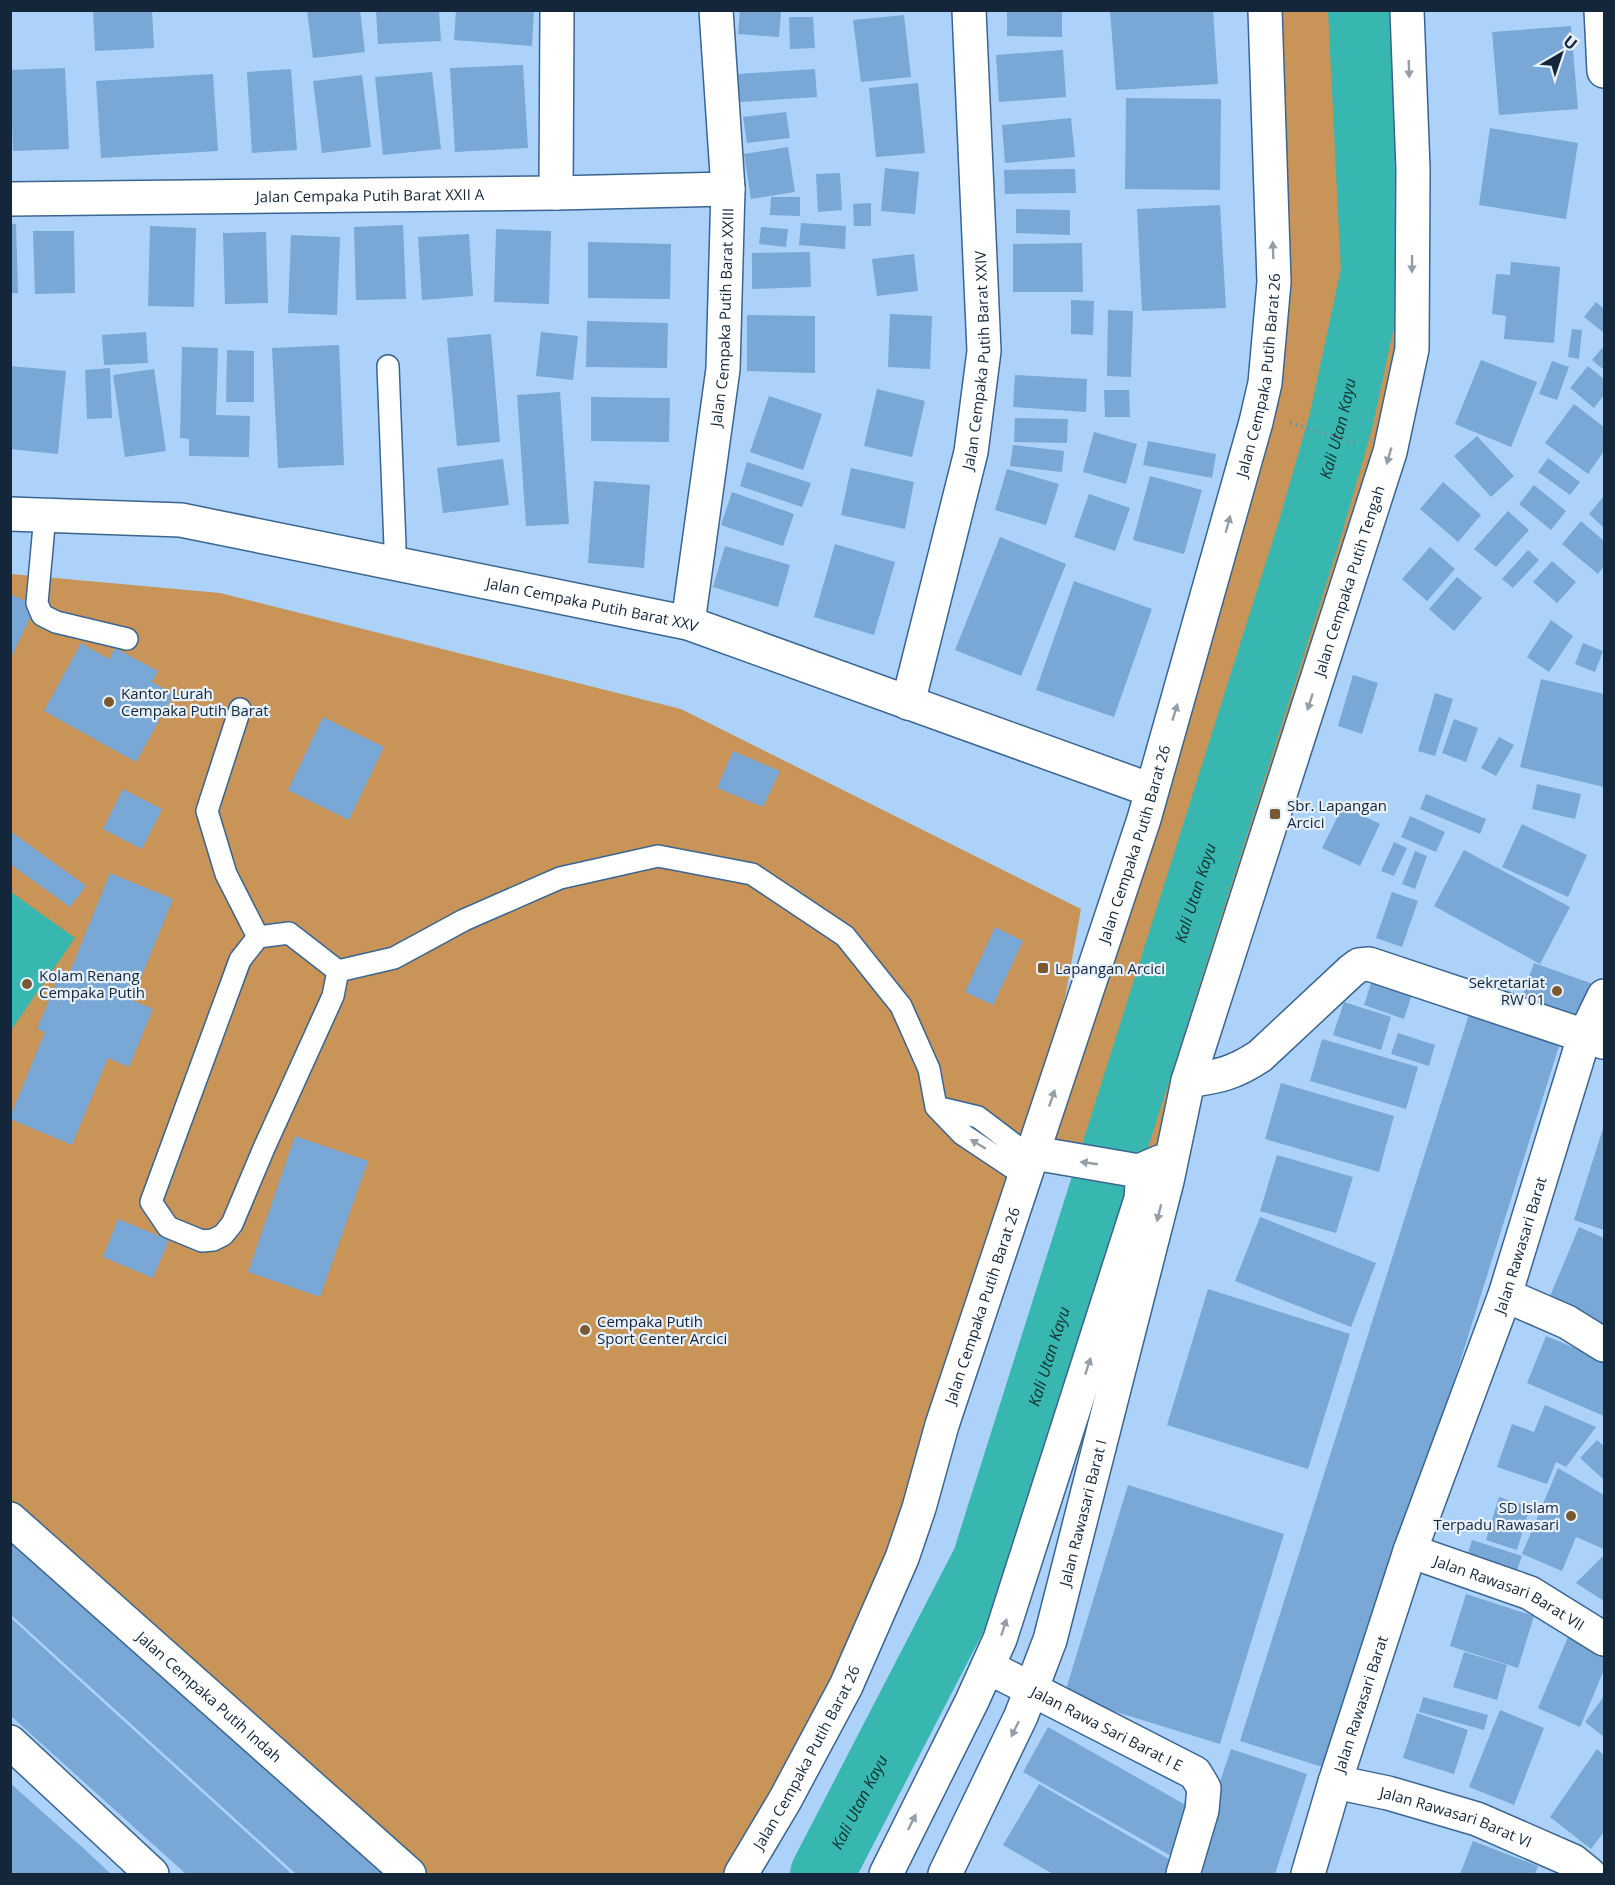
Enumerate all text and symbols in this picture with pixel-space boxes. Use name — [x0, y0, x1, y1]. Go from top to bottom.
north arrow — [1531, 24, 1591, 84]
text: U — [1559, 30, 1582, 55]
one-way arrow — [1405, 59, 1414, 78]
street label: Jalan Cempaka Putih Barat XXII A — [254, 184, 485, 206]
street label: Jalan Cempaka Putih Barat XXIII — [705, 208, 737, 430]
one-way arrow — [1268, 241, 1278, 260]
street label: Jalan Cempaka Putih Barat XXIV — [956, 250, 994, 474]
one-way arrow — [1408, 254, 1417, 273]
street label: Jalan Cempaka Putih Barat 26 — [1230, 273, 1284, 481]
water label: Kali Utan Kayu — [1314, 376, 1361, 481]
one-way arrow — [1384, 447, 1393, 465]
street label: Jalan Cempaka Putih Tengah — [1308, 483, 1389, 680]
one-way arrow — [1223, 515, 1233, 533]
street label: Jalan Cempaka Putih Barat XXV — [483, 572, 701, 636]
place label: Kantor Lurah Cempaka Putih Barat — [121, 683, 269, 720]
one-way arrow — [1305, 693, 1314, 711]
marker: Kantor Lurah Cempaka Putih Barat — [102, 695, 116, 709]
one-way arrow — [1171, 703, 1180, 721]
street label: Jalan Cempaka Putih Barat 26 — [1093, 743, 1174, 947]
place label: Sbr. Lapangan Arcici — [1287, 795, 1387, 832]
marker: Sbr. Lapangan Arcici — [1268, 807, 1282, 821]
water label: Kali Utan Kayu — [1169, 840, 1221, 946]
place label: Lapangan Arcici — [1055, 958, 1165, 978]
marker: Lapangan Arcici — [1036, 961, 1050, 975]
place label: Kolam Renang Cempaka Putih — [39, 965, 145, 1002]
place label: Sekretariat RW 01 — [1469, 972, 1545, 1009]
marker: Kolam Renang Cempaka Putih — [20, 977, 34, 991]
marker: Sekretariat RW 01 — [1550, 984, 1564, 998]
one-way arrow — [1048, 1089, 1058, 1107]
one-way arrow — [970, 1138, 986, 1149]
one-way arrow — [1079, 1159, 1098, 1168]
street label: Jalan Rawasari Barat — [1488, 1174, 1551, 1318]
street label: Jalan Cempaka Putih Barat 26 — [939, 1204, 1024, 1409]
one-way arrow — [1154, 1204, 1164, 1222]
water label: Kali Utan Kayu — [1023, 1304, 1075, 1409]
place label: Cempaka Putih Sport Center Arcici — [597, 1311, 727, 1348]
marker: Cempaka Putih Sport Center Arcici — [578, 1323, 592, 1337]
one-way arrow — [1084, 1356, 1094, 1374]
street label: Jalan Rawasari Barat I — [1054, 1437, 1111, 1590]
place label: SD Islam Terpadu Rawasari — [1433, 1497, 1559, 1534]
marker: SD Islam Terpadu Rawasari — [1564, 1509, 1578, 1523]
street label: Jalan Rawasari Barat VII — [1429, 1550, 1589, 1635]
one-way arrow — [1000, 1618, 1009, 1636]
street label: Jalan Cempaka Putih Indah — [131, 1625, 286, 1766]
street label: Jalan Rawasari Barat — [1328, 1633, 1392, 1777]
street label: Jalan Cempaka Putih Barat 26 — [747, 1662, 864, 1854]
street label: Jalan Rawa Sari Barat I E — [1026, 1680, 1186, 1775]
one-way arrow — [1011, 1721, 1020, 1738]
water label: Kali Utan Kayu — [826, 1751, 893, 1853]
street label: Jalan Rawasari Barat VI — [1376, 1781, 1535, 1852]
one-way arrow — [908, 1814, 917, 1831]

